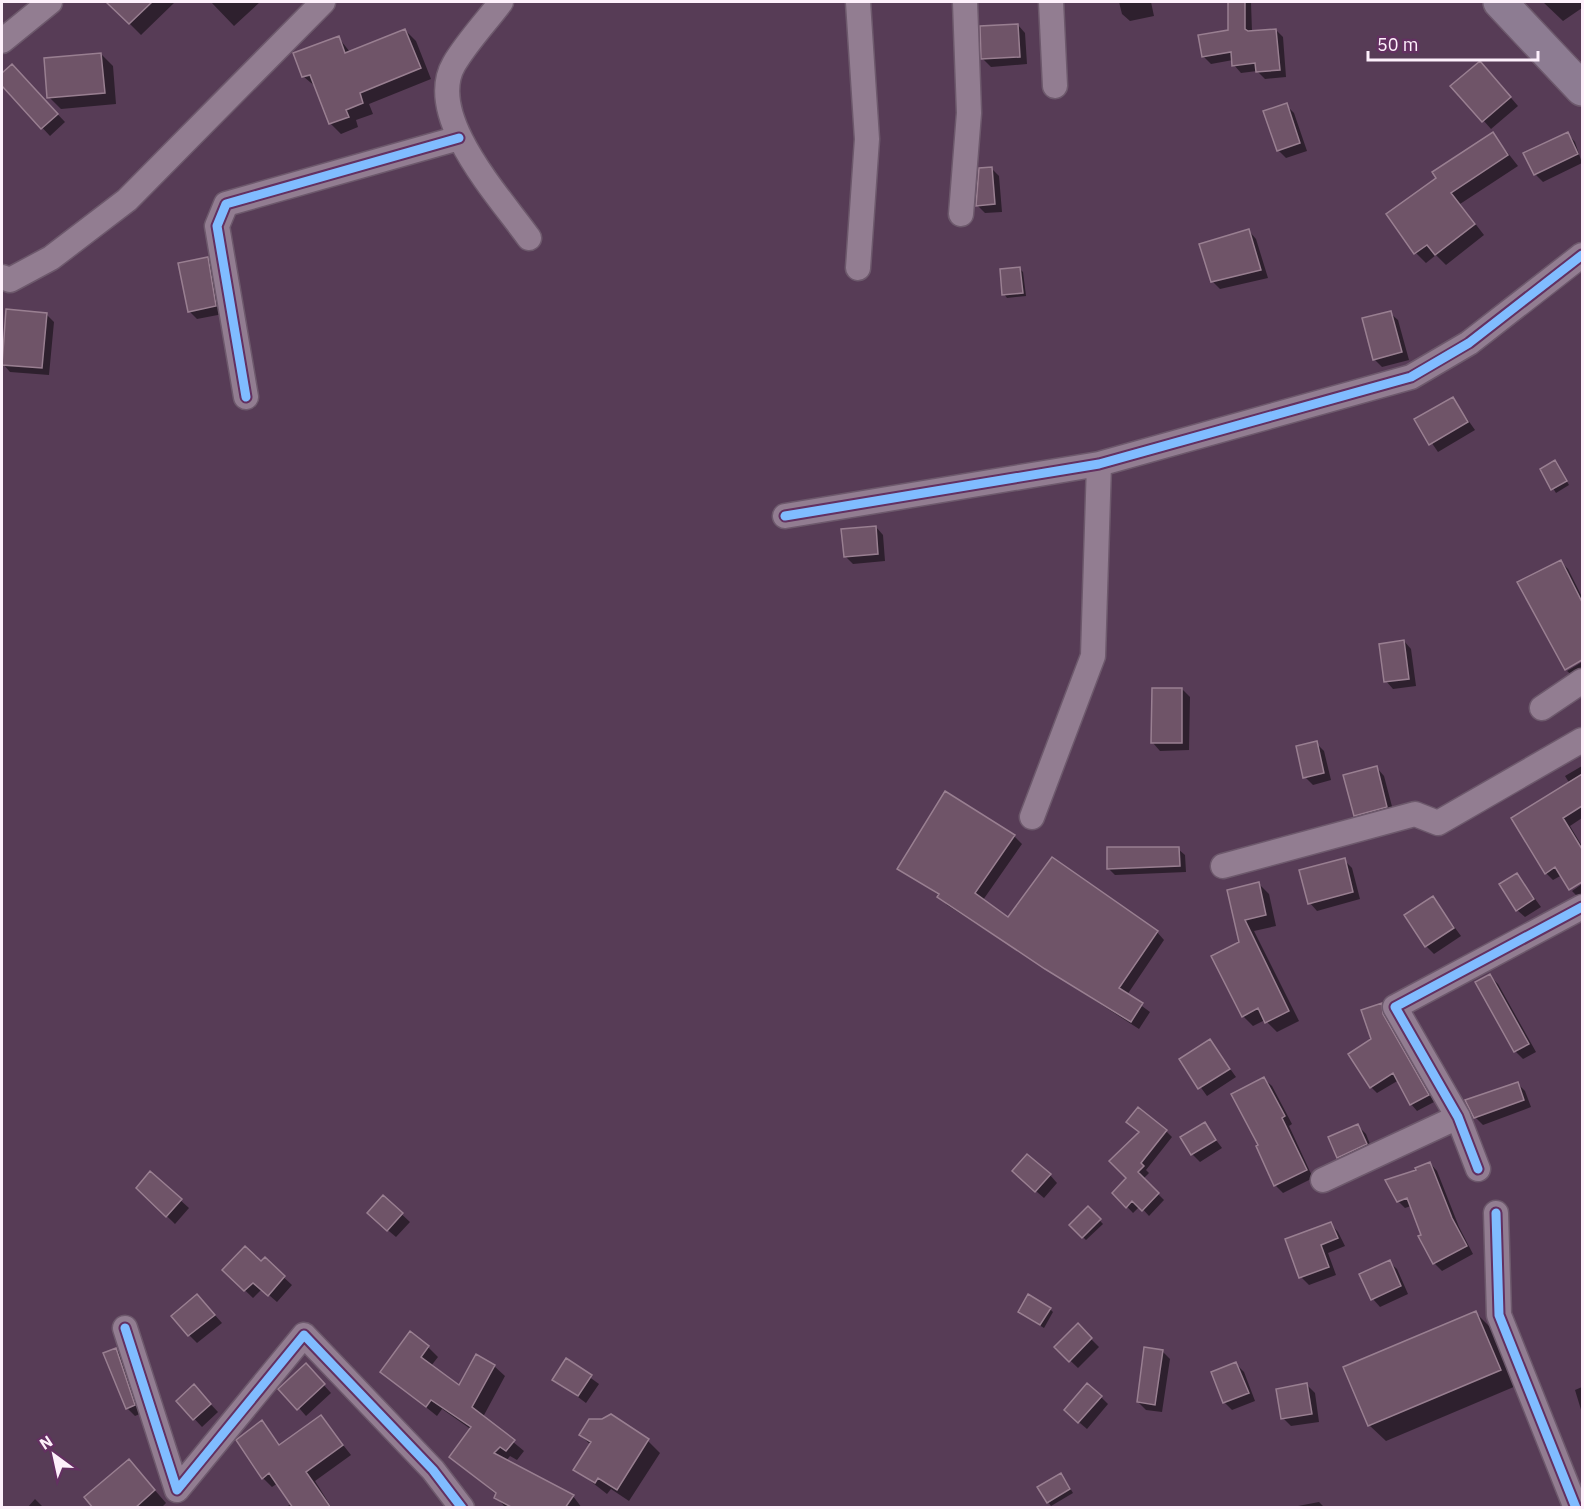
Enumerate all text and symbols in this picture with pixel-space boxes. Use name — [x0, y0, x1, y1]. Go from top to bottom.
scale bar — [1368, 24, 1538, 62]
text: 50 m — [1377, 33, 1419, 56]
north arrow — [24, 1425, 84, 1485]
text: N — [36, 1431, 56, 1454]

